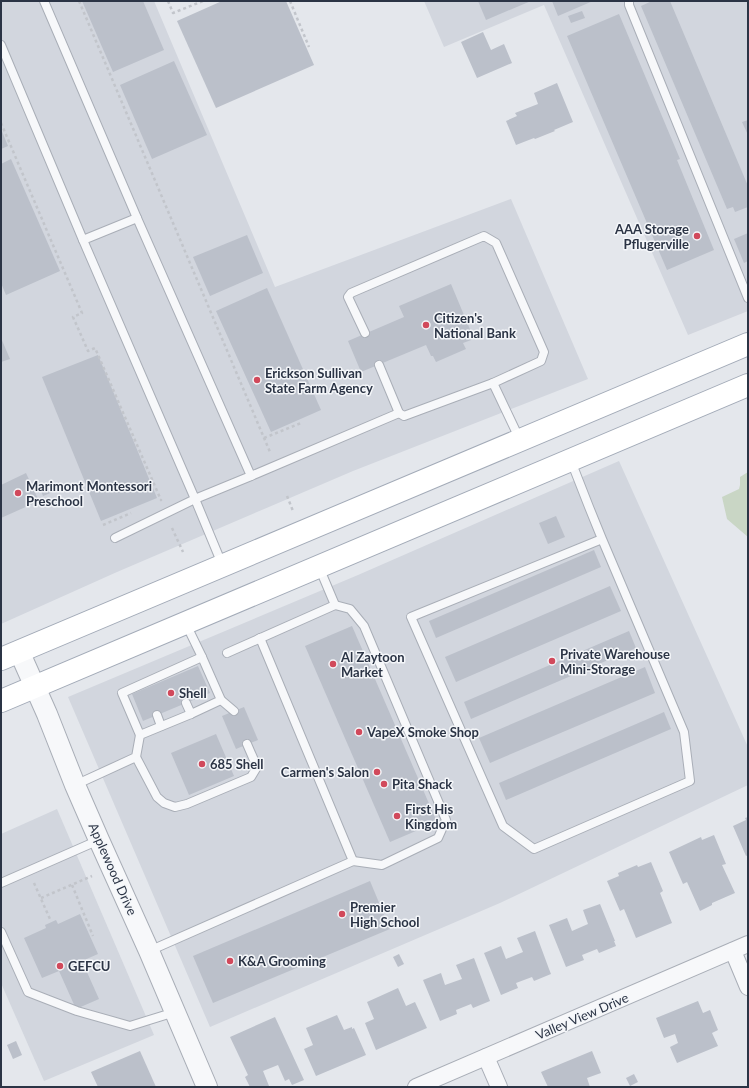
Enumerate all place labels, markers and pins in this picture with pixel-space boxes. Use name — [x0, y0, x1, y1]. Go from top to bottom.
place label: AAA Storage Pflugerville — [614, 221, 689, 252]
marker: AAA Storage Pflugerville — [692, 231, 702, 241]
place label: Citizen's National Bank — [434, 310, 516, 341]
marker: Citizen's National Bank — [421, 320, 431, 330]
place label: Erickson Sullivan State Farm Agency — [265, 365, 373, 396]
marker: Erickson Sullivan State Farm Agency — [252, 375, 262, 385]
place label: Marimont Montessori Preschool — [26, 478, 152, 509]
marker: Marimont Montessori Preschool — [13, 488, 23, 498]
place label: Private Warehouse Mini-Storage — [560, 646, 670, 677]
place label: Al Zaytoon Market — [340, 649, 405, 680]
marker: Private Warehouse Mini-Storage — [547, 656, 557, 666]
marker: Al Zaytoon Market — [328, 659, 338, 669]
place label: Shell — [179, 685, 207, 701]
marker: Shell — [166, 688, 176, 698]
place label: VapeX Smoke Shop — [366, 724, 479, 740]
marker: VapeX Smoke Shop — [354, 727, 364, 737]
place label: 685 Shell — [210, 756, 264, 772]
marker: 685 Shell — [197, 759, 207, 769]
place label: Carmen's Salon — [281, 764, 369, 780]
marker: Carmen's Salon — [372, 767, 382, 777]
place label: Pita Shack — [392, 776, 452, 792]
marker: Pita Shack — [379, 779, 389, 789]
place label: First His Kingdom — [405, 801, 457, 832]
marker: First His Kingdom — [392, 811, 402, 821]
place label: Premier High School — [350, 899, 419, 930]
marker: Premier High School — [337, 909, 347, 919]
place label: K&A Grooming — [238, 953, 326, 969]
marker: K&A Grooming — [225, 956, 235, 966]
place label: GEFCU — [68, 958, 110, 974]
marker: GEFCU — [55, 961, 65, 971]

